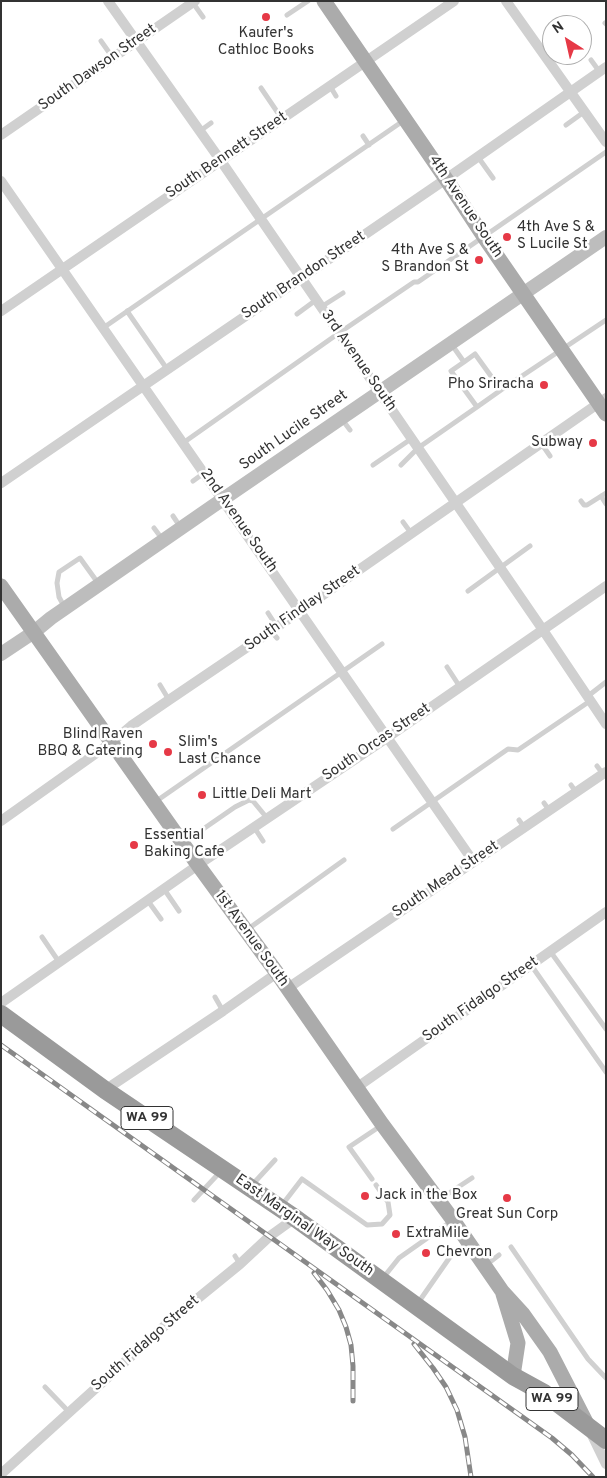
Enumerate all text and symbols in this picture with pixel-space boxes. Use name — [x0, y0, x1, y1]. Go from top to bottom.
marker: Kaufer's Cathloc Books — [260, 11, 272, 23]
north arrow — [542, 15, 592, 65]
text: N — [550, 18, 568, 38]
street label: South Dawson Street — [36, 21, 160, 115]
place label: Kaufer's Cathloc Books — [218, 25, 314, 60]
street label: South Bennett Street — [163, 109, 291, 203]
street label: 4th Avenue South — [424, 152, 506, 262]
place label: 4th Ave S & S Lucile St — [517, 219, 595, 254]
street label: South Brandon Street — [239, 228, 369, 324]
marker: 4th Ave S & S Lucile St — [501, 231, 513, 243]
place label: 4th Ave S & S Brandon St — [381, 242, 469, 277]
marker: 4th Ave S & S Brandon St — [473, 254, 485, 266]
street label: 3rd Avenue South — [316, 307, 400, 415]
place label: Pho Sriracha — [448, 376, 534, 394]
marker: Pho Sriracha — [538, 379, 550, 391]
street label: South Lucile Street — [237, 387, 351, 475]
place label: Subway — [531, 434, 583, 452]
marker: Subway — [587, 437, 599, 449]
street label: 2nd Avenue South — [195, 466, 281, 576]
street label: South Findlay Street — [242, 562, 364, 656]
street label: South Orcas Street — [320, 700, 434, 786]
place label: Blind Raven BBQ & Catering — [38, 726, 143, 761]
place label: Slim's Last Chance — [178, 734, 261, 769]
marker: Blind Raven BBQ & Catering — [147, 738, 159, 750]
marker: Slim's Last Chance — [162, 746, 174, 758]
place label: Little Deli Mart — [212, 786, 311, 804]
marker: Little Deli Mart — [196, 789, 208, 801]
place label: Essential Baking Cafe — [144, 827, 225, 862]
street label: South Mead Street — [389, 838, 503, 922]
marker: Essential Baking Cafe — [128, 839, 140, 851]
street label: 1st Avenue South — [210, 887, 292, 991]
street label: South Fidalgo Street — [420, 953, 542, 1047]
road number: WA 99 — [121, 1106, 173, 1130]
street label: East Marginal Way South — [231, 1171, 377, 1281]
place label: Jack in the Box — [375, 1187, 477, 1205]
marker: Jack in the Box — [359, 1190, 371, 1202]
marker: Great Sun Corp — [501, 1192, 513, 1204]
place label: Great Sun Corp — [456, 1206, 558, 1224]
place label: ExtraMile — [406, 1225, 469, 1243]
marker: ExtraMile — [390, 1228, 402, 1240]
place label: Chevron — [436, 1244, 492, 1262]
marker: Chevron — [420, 1247, 432, 1259]
street label: South Fidalgo Street — [88, 1292, 204, 1396]
road number: WA 99 — [526, 1388, 578, 1410]

